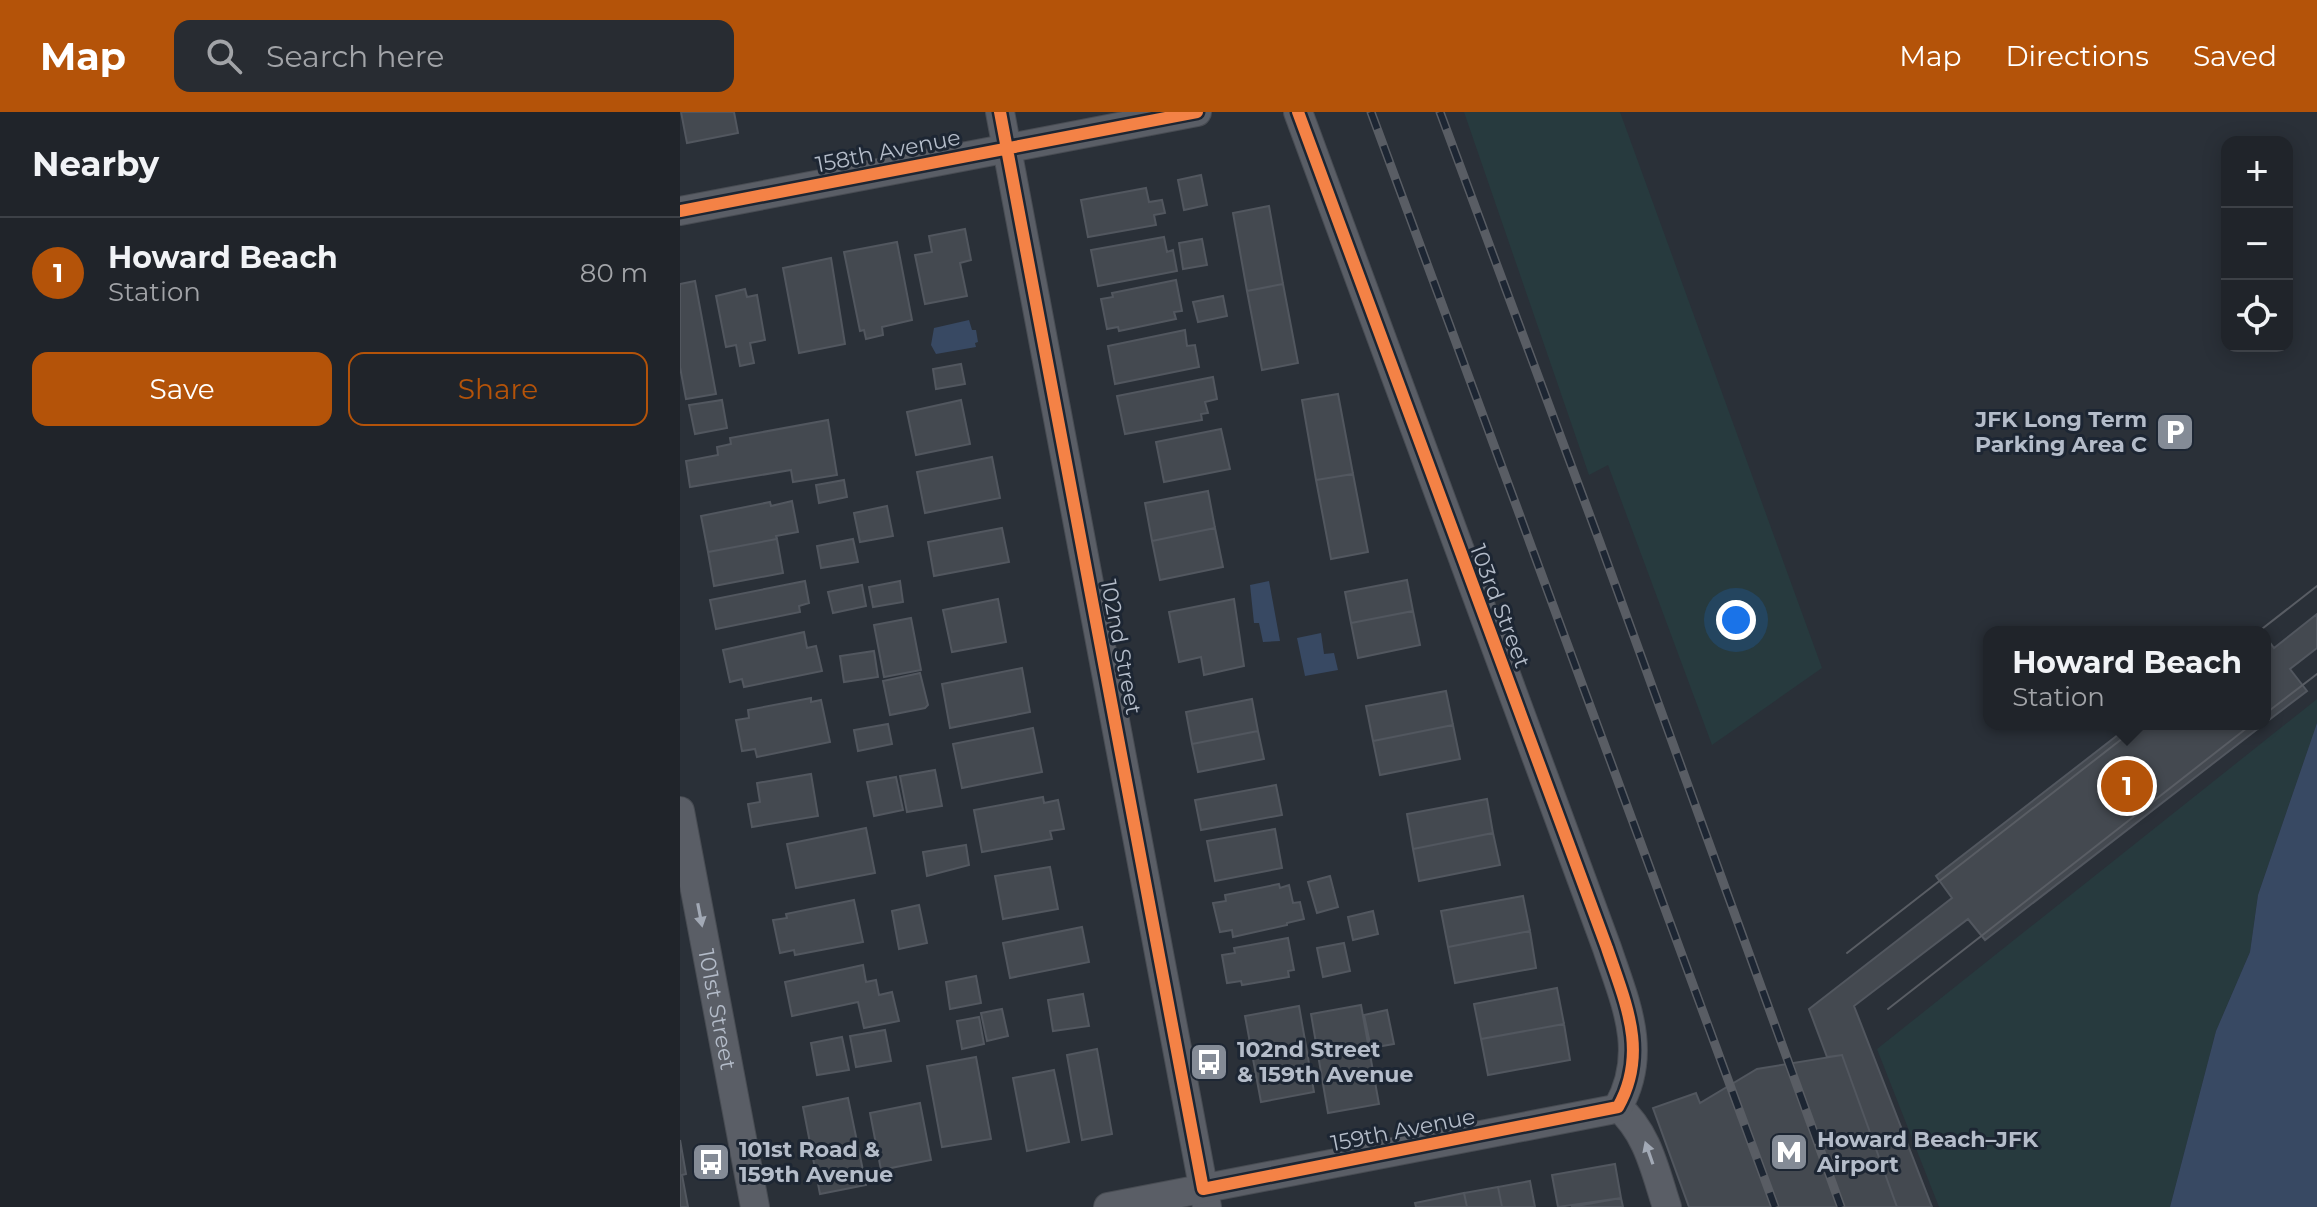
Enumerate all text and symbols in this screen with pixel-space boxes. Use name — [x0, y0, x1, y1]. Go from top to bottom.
search box — [174, 20, 734, 92]
text: Map — [40, 33, 126, 80]
icon: search — [202, 34, 246, 78]
text: Search here — [266, 38, 444, 75]
text: Map — [1899, 39, 1961, 73]
text: Directions — [2005, 39, 2149, 73]
text: Saved — [2193, 39, 2277, 73]
street label: 158th Avenue — [813, 124, 963, 178]
map controls — [2221, 136, 2293, 352]
button: + — [2221, 136, 2293, 208]
text: Nearby — [32, 143, 159, 185]
button: − — [2221, 208, 2293, 280]
text: Howard Beach — [108, 239, 338, 276]
text: 1 — [53, 257, 63, 289]
text: 80 m — [580, 257, 648, 289]
text: Station — [108, 276, 201, 308]
button: locate — [2221, 280, 2293, 352]
button: Save — [32, 352, 332, 426]
button: Share — [348, 352, 648, 426]
place label: JFK Long Term Parking Area C — [1974, 406, 2147, 458]
parking icon: JFK Long Term Parking Area C — [2154, 411, 2196, 453]
street label: 103rd Street — [1464, 540, 1536, 672]
street label: 102nd Street — [1095, 577, 1147, 717]
your location — [1716, 600, 1756, 640]
popup — [1983, 626, 2271, 730]
text: Howard Beach — [2012, 644, 2242, 681]
text: Station — [2012, 681, 2105, 713]
pin: 1 — [2101, 756, 2153, 816]
one-way arrow — [694, 903, 706, 928]
street label: 101st Street — [693, 947, 742, 1072]
place label: 102nd Street & 159th Avenue — [1237, 1036, 1413, 1088]
bus stop icon: 102nd Street & 159th Avenue — [1188, 1041, 1230, 1083]
street label: 159th Avenue — [1328, 1103, 1478, 1157]
place label: Howard Beach–JFK Airport — [1816, 1126, 2039, 1178]
metro station icon: Howard Beach–JFK Airport — [1768, 1131, 1810, 1173]
place label: 101st Road & 159th Avenue — [739, 1136, 893, 1188]
bus stop icon: 101st Road & 159th Avenue — [690, 1141, 732, 1183]
one-way arrow — [1642, 1141, 1654, 1165]

